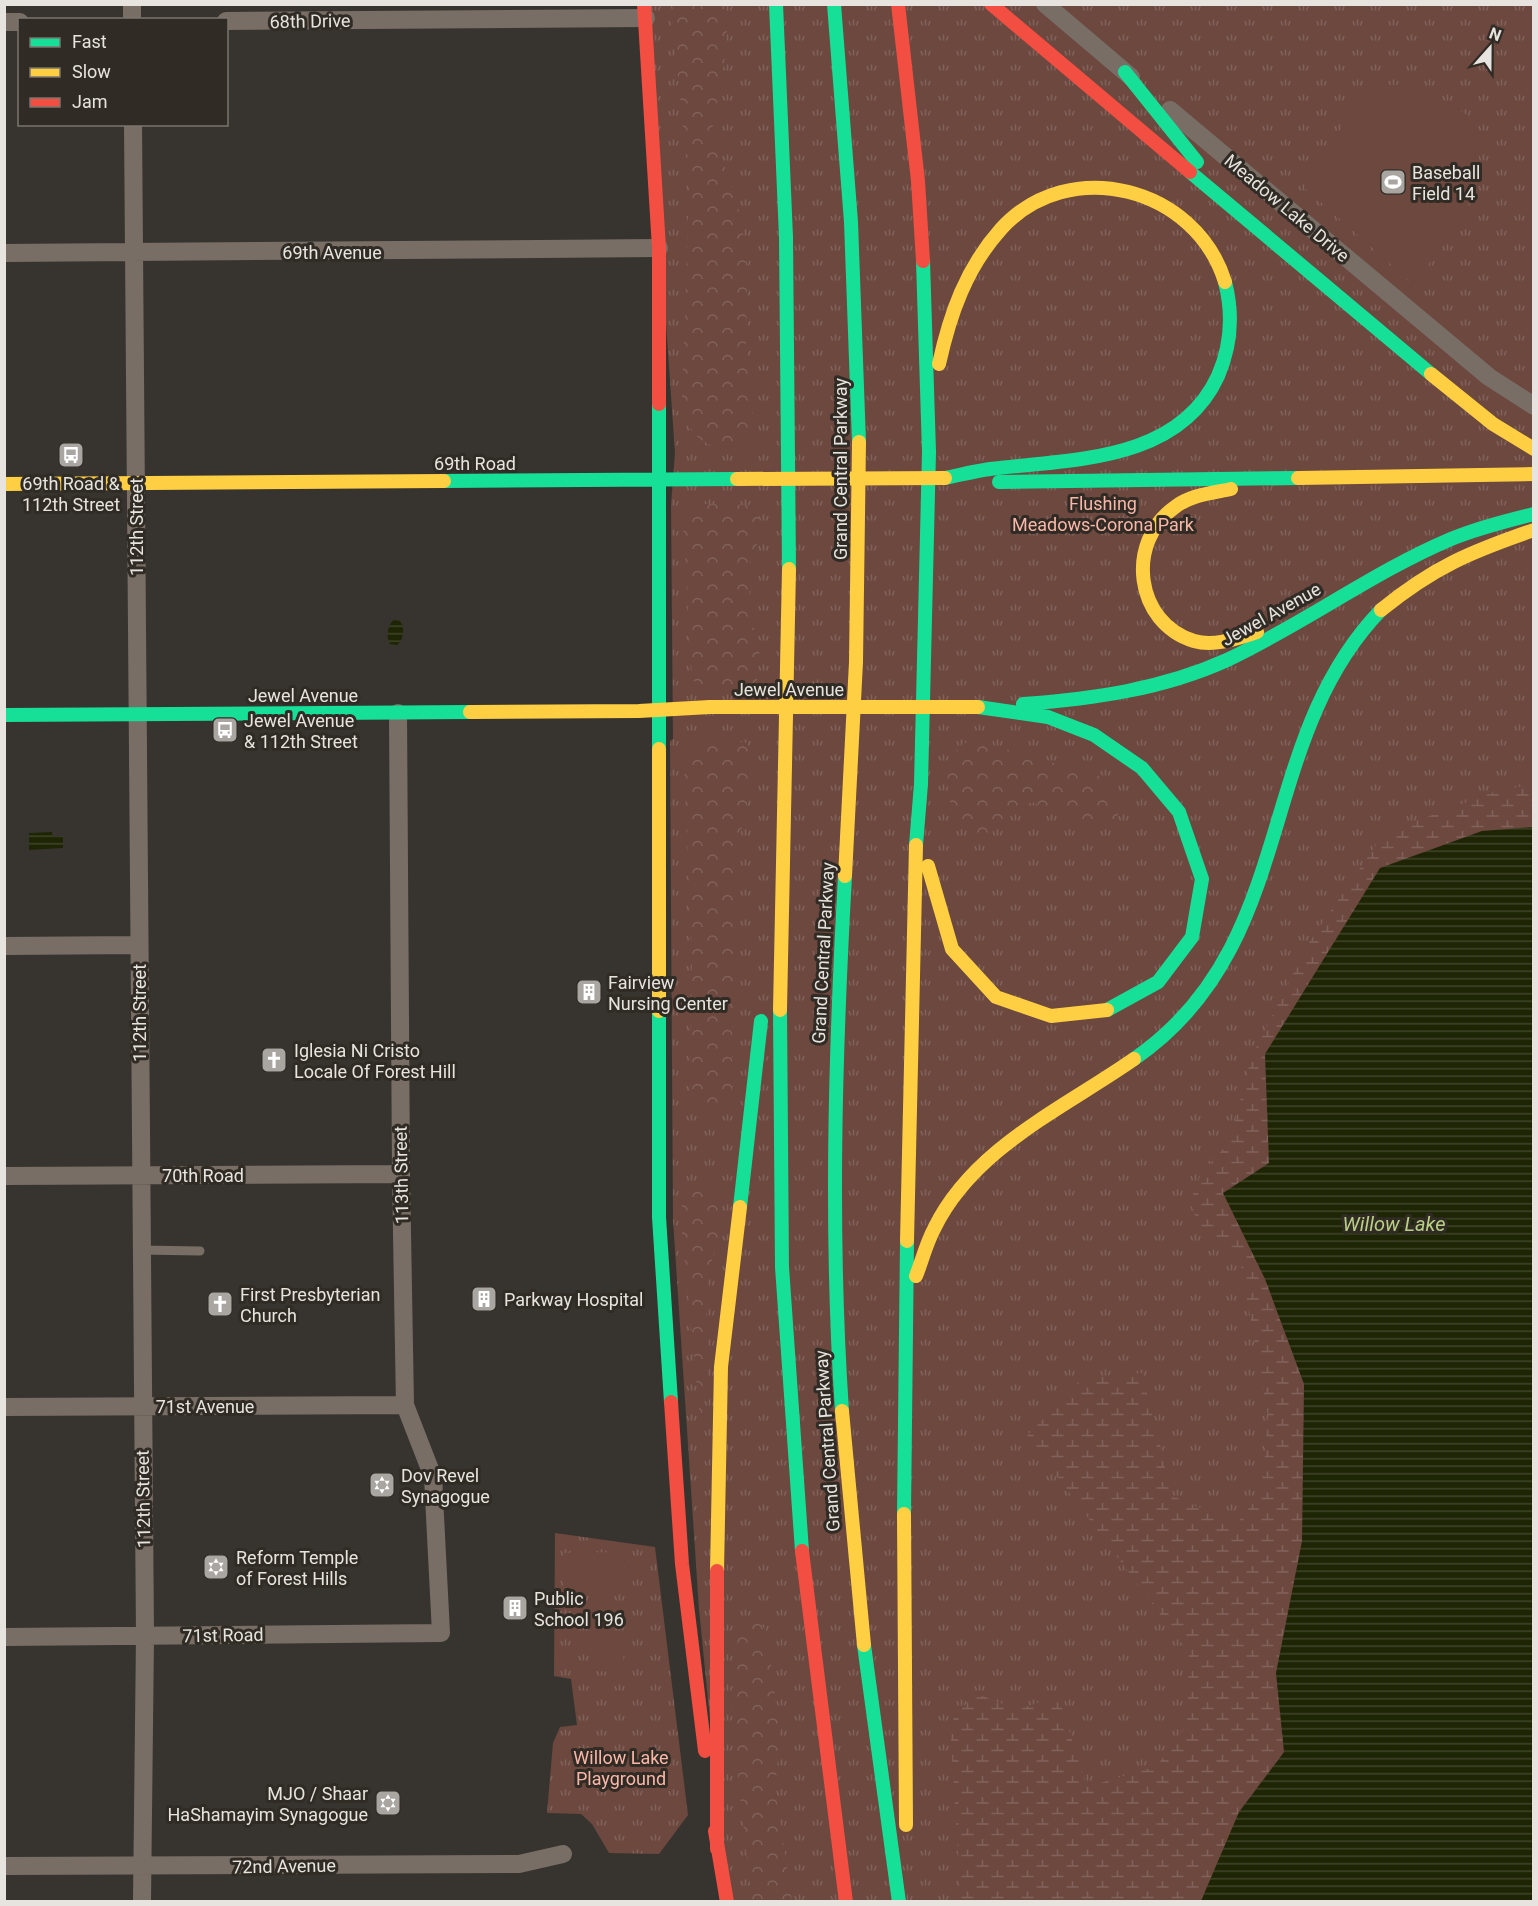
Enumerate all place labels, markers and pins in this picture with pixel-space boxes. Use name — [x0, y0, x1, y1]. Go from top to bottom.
place label: Baseball Field 14 — [1412, 162, 1481, 204]
sports icon: Baseball Field 14 — [1378, 167, 1408, 197]
bus stop icon: 69th Road & 112th Street — [56, 440, 86, 470]
place label: 69th Road & 112th Street — [22, 473, 121, 515]
place label: Jewel Avenue & 112th Street — [244, 710, 358, 752]
bus stop icon: Jewel Avenue & 112th Street — [210, 715, 240, 745]
place label: Fairview Nursing Center — [608, 972, 728, 1014]
building icon: Fairview Nursing Center — [574, 977, 604, 1007]
place label: Iglesia Ni Cristo Locale Of Forest Hill — [294, 1040, 456, 1082]
church icon: Iglesia Ni Cristo Locale Of Forest Hill — [259, 1045, 289, 1075]
place label: First Presbyterian Church — [240, 1284, 380, 1326]
building icon: Parkway Hospital — [469, 1284, 499, 1314]
church icon: First Presbyterian Church — [205, 1289, 235, 1319]
place label: Parkway Hospital — [504, 1289, 643, 1310]
place label: Dov Revel Synagogue — [401, 1465, 490, 1507]
synagogue icon: Dov Revel Synagogue — [367, 1470, 397, 1500]
place label: Reform Temple of Forest Hills — [236, 1547, 358, 1589]
synagogue icon: Reform Temple of Forest Hills — [201, 1552, 231, 1582]
place label: Public School 196 — [534, 1588, 624, 1630]
building icon: Public School 196 — [500, 1593, 530, 1623]
place label: MJO / Shaar HaShamayim Synagogue — [168, 1783, 368, 1825]
synagogue icon: MJO / Shaar HaShamayim Synagogue — [373, 1788, 403, 1818]

